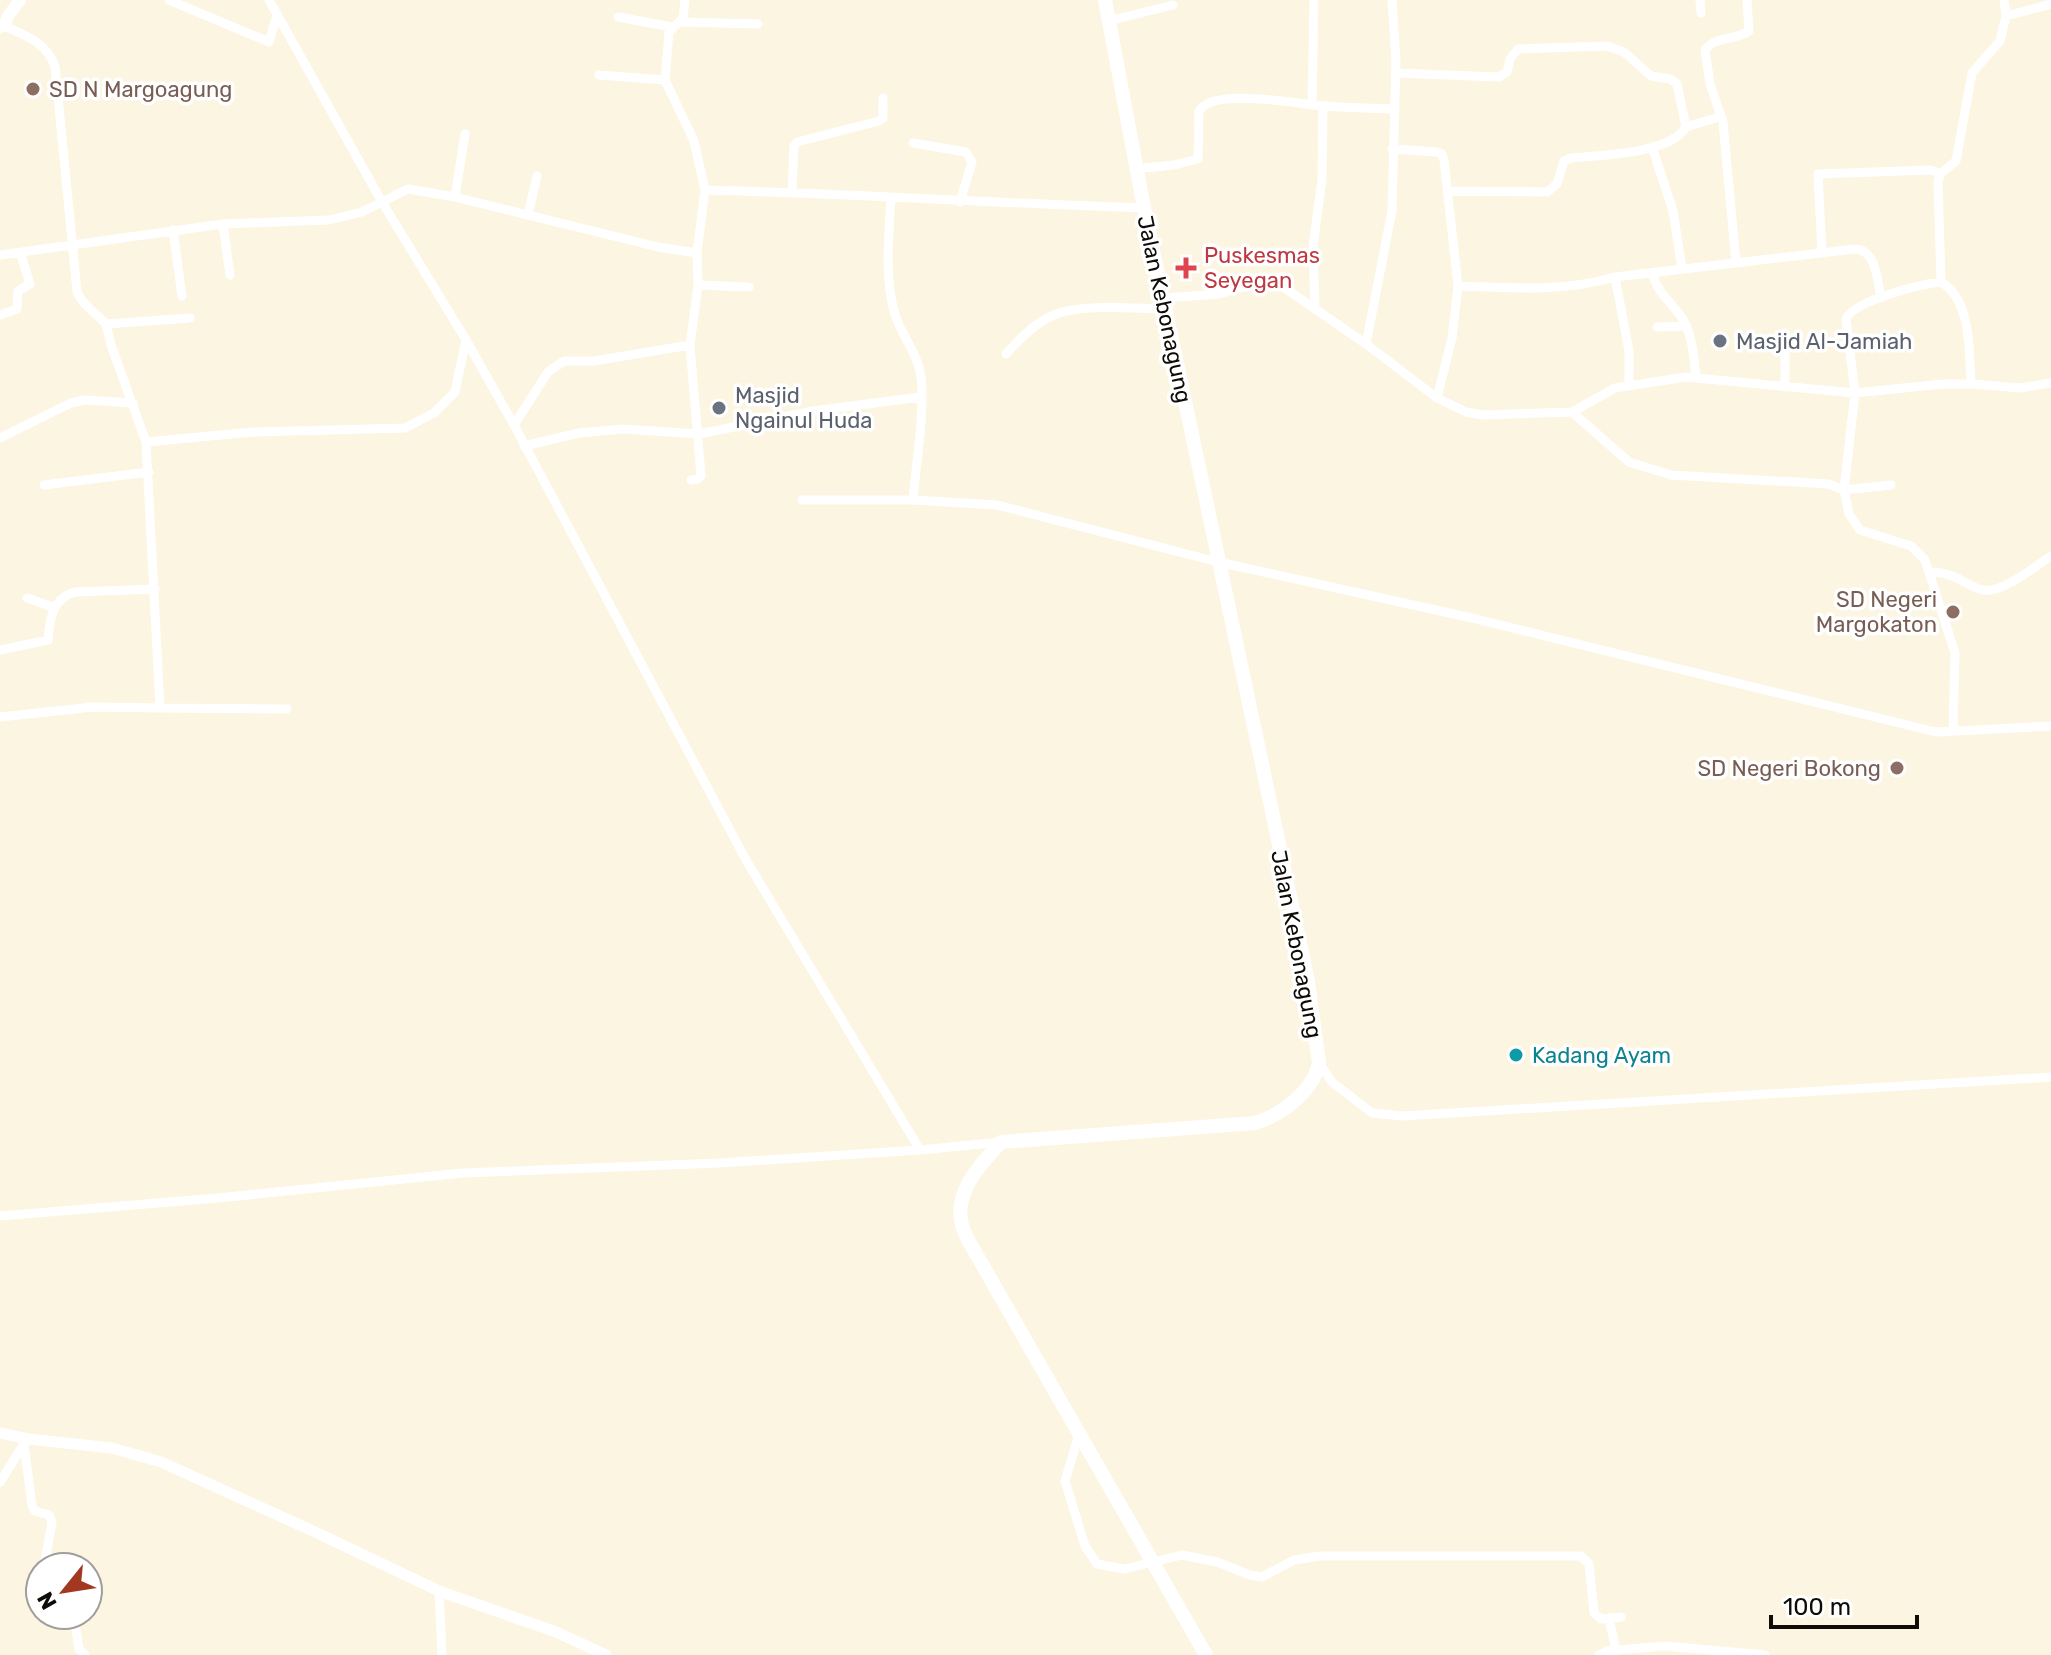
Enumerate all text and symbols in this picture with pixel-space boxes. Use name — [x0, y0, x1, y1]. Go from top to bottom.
place label: SD N Margoagung — [49, 76, 232, 103]
marker: SD N Margoagung — [24, 80, 42, 98]
street label: Jalan Kebonagung — [1131, 213, 1198, 405]
place label: Puskesmas Seyegan — [1204, 242, 1320, 294]
marker: Puskesmas Seyegan — [1175, 257, 1197, 279]
place label: Masjid Al-Jamiah — [1736, 328, 1913, 355]
marker: Masjid Al-Jamiah — [1711, 332, 1729, 350]
place label: Masjid Ngainul Huda — [735, 382, 872, 434]
marker: Masjid Ngainul Huda — [710, 399, 728, 417]
place label: SD Negeri Margokaton — [1816, 586, 1937, 638]
marker: SD Negeri Margokaton — [1944, 603, 1962, 621]
place label: SD Negeri Bokong — [1697, 755, 1881, 782]
marker: SD Negeri Bokong — [1888, 759, 1906, 777]
street label: Jalan Kebonagung — [1265, 848, 1328, 1040]
place label: Kadang Ayam — [1532, 1042, 1671, 1069]
marker: Kadang Ayam — [1507, 1046, 1525, 1064]
north arrow — [24, 1551, 104, 1631]
scale bar — [1771, 1579, 1917, 1629]
text: N — [31, 1587, 63, 1614]
text: 100 m — [1783, 1593, 1851, 1621]

